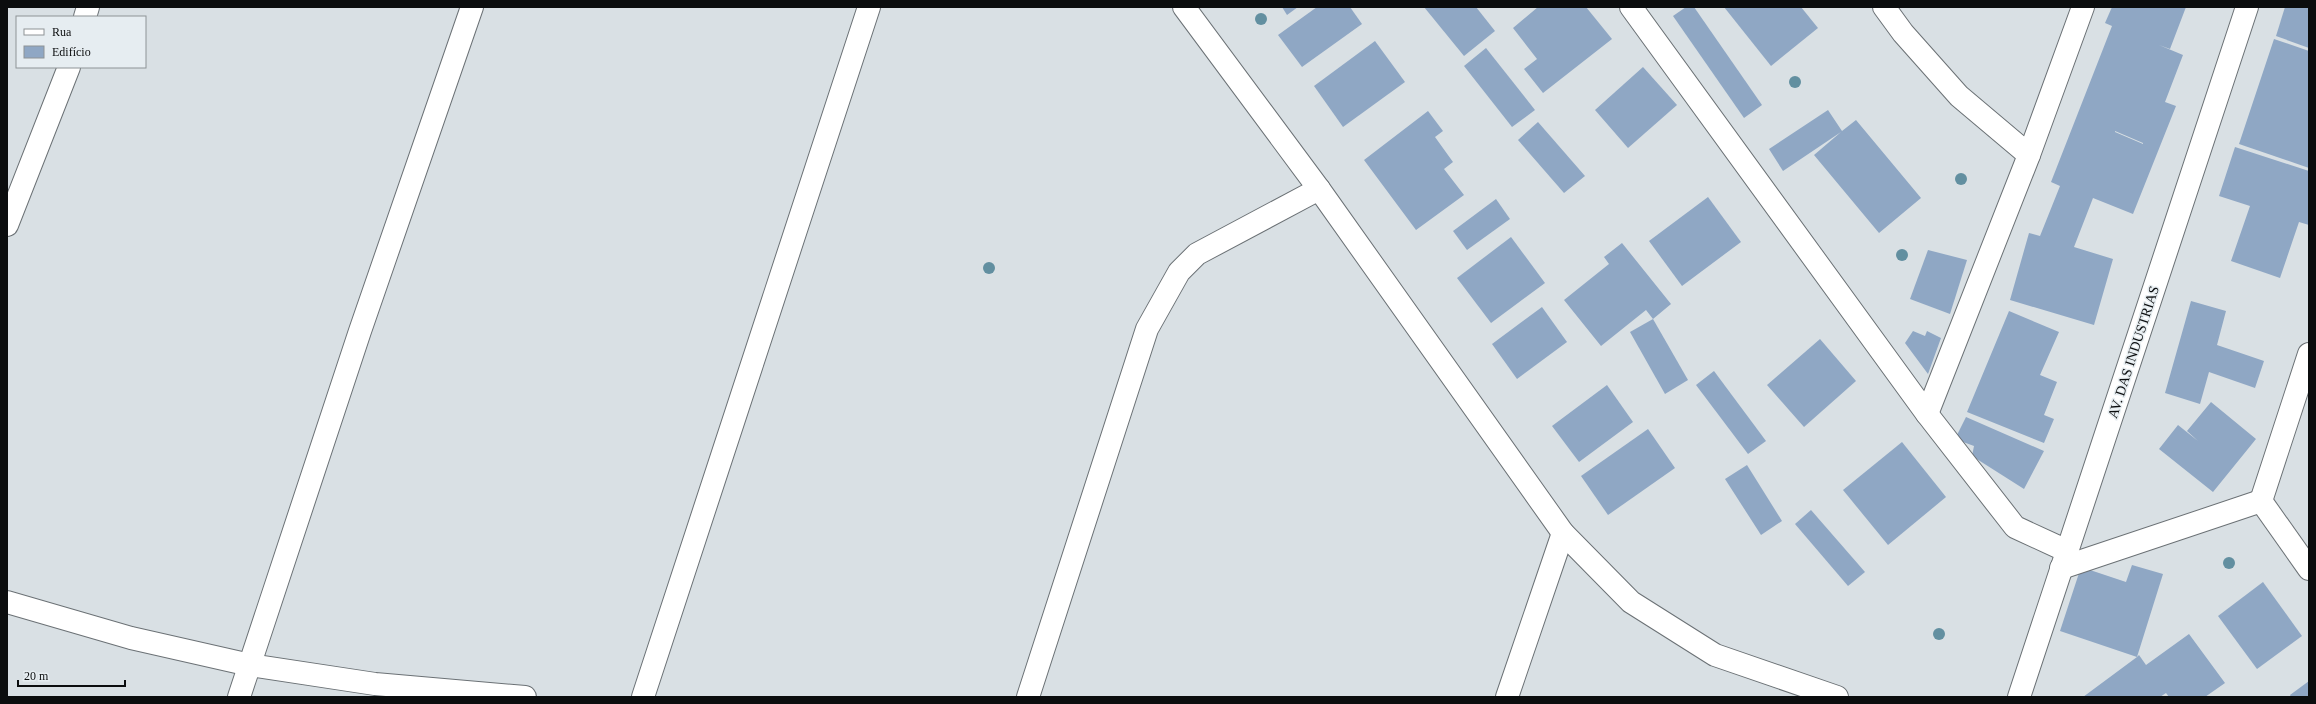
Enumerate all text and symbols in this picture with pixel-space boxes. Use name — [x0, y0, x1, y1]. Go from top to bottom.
legend — [16, 16, 146, 68]
text: Rua — [52, 25, 72, 39]
text: Edifício — [52, 45, 91, 59]
street label: AV. DAS INDUSTRIAS — [2105, 284, 2162, 420]
scale bar — [18, 662, 125, 688]
text: 20 m — [24, 669, 49, 683]

